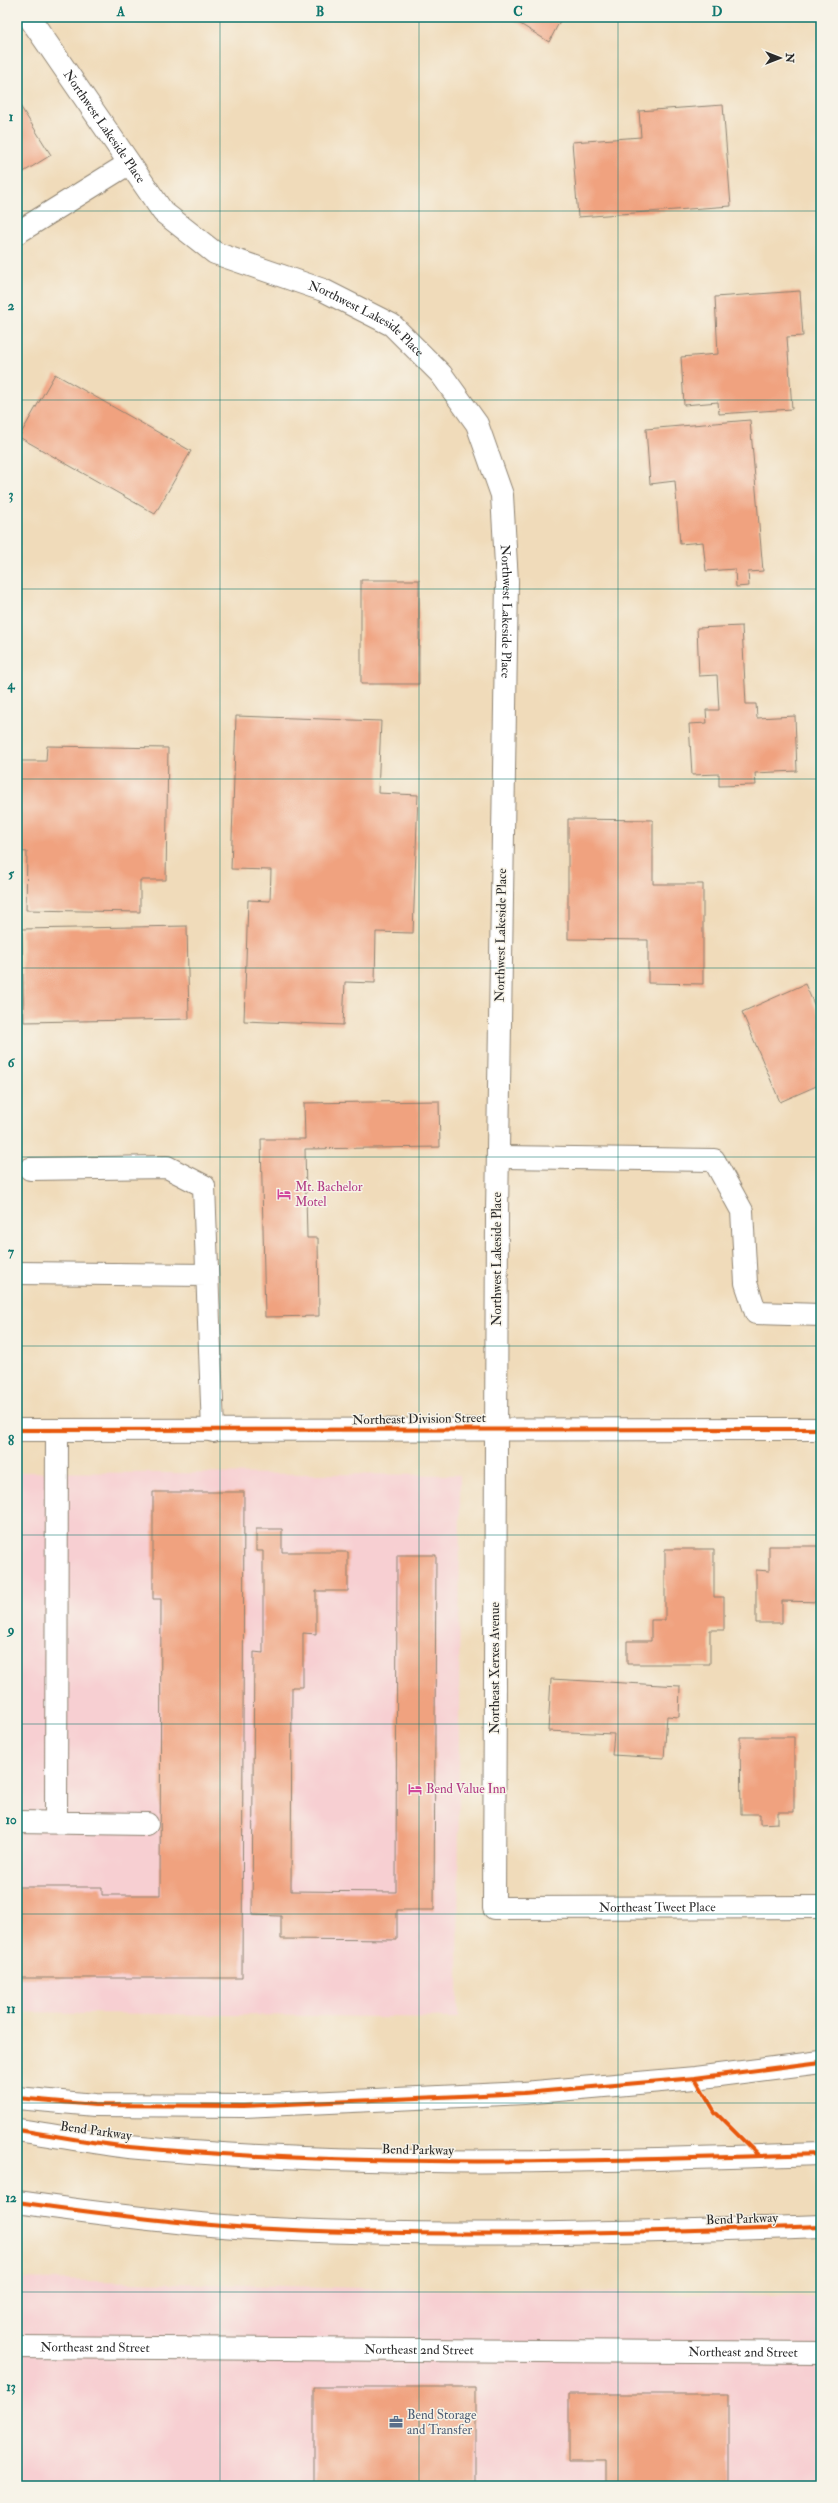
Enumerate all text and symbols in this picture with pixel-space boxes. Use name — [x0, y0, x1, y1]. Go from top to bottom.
text: A — [116, 4, 126, 20]
text: B — [316, 4, 324, 20]
text: C — [513, 4, 523, 20]
text: D — [712, 4, 723, 20]
north arrow — [760, 38, 800, 78]
text: N — [783, 52, 796, 64]
street label: Northwest Lakeside Place — [60, 67, 149, 187]
text: 1 — [9, 109, 14, 125]
street label: Northwest Lakeside Place — [306, 278, 427, 360]
text: 2 — [8, 298, 15, 314]
text: 3 — [9, 487, 14, 503]
street label: Northwest Lakeside Place — [497, 544, 515, 679]
text: 4 — [6, 677, 15, 693]
text: 5 — [8, 866, 14, 882]
street label: Northwest Lakeside Place — [492, 867, 510, 1002]
text: 6 — [8, 1055, 16, 1071]
place label: Mt. Bachelor Motel — [295, 1179, 363, 1210]
hotel icon: Mt. Bachelor Motel — [276, 1186, 292, 1202]
street label: Northwest Lakeside Place — [489, 1192, 505, 1326]
text: 7 — [8, 1244, 15, 1260]
street label: Northeast Division Street — [352, 1410, 486, 1428]
text: 8 — [8, 1433, 14, 1449]
street label: Northeast Xerxes Avenue — [487, 1602, 503, 1734]
text: 9 — [6, 1622, 15, 1638]
hotel icon: Bend Value Inn — [407, 1781, 423, 1797]
place label: Bend Value Inn — [426, 1781, 506, 1797]
text: 10 — [5, 1812, 17, 1828]
street label: Northeast Tweet Place — [599, 1899, 716, 1916]
text: 11 — [6, 2001, 16, 2017]
street label: Bend Parkway — [59, 2118, 133, 2145]
street label: Bend Parkway — [382, 2141, 455, 2160]
text: 12 — [5, 2190, 17, 2206]
street label: Bend Parkway — [706, 2210, 779, 2229]
street label: Northeast 2nd Street — [40, 2339, 150, 2356]
street label: Northeast 2nd Street — [364, 2342, 474, 2358]
street label: Northeast 2nd Street — [688, 2344, 798, 2361]
text: 13 — [6, 2379, 16, 2395]
place label: Bend Storage and Transfer — [407, 2407, 477, 2438]
office icon: Bend Storage and Transfer — [388, 2414, 404, 2430]

